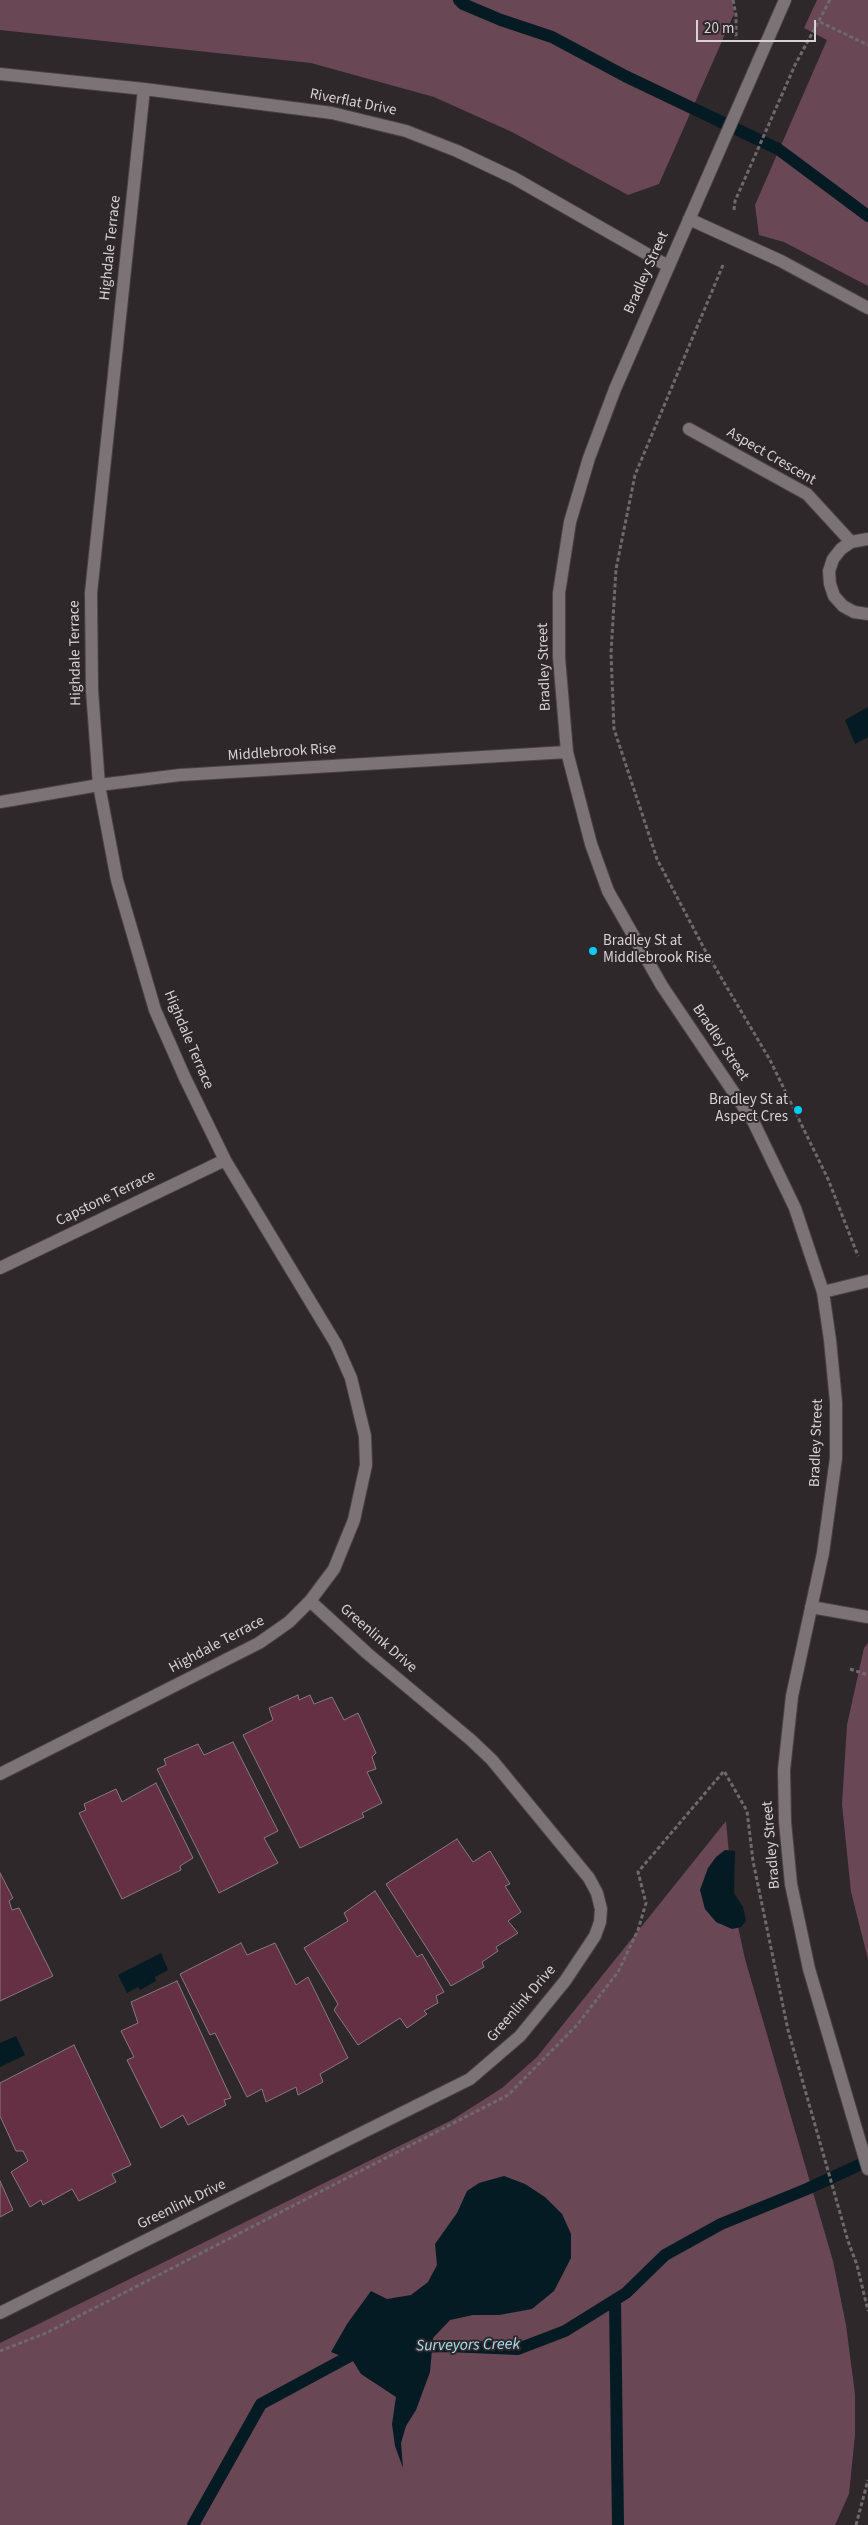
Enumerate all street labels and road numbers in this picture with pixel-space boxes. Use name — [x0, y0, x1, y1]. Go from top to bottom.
street label: Riverflat Drive — [308, 86, 398, 120]
street label: Highdale Terrace — [97, 195, 125, 301]
street label: Bradley Street — [621, 229, 673, 317]
street label: Aspect Crescent — [723, 424, 819, 490]
street label: Highdale Terrace — [66, 600, 86, 706]
street label: Bradley Street — [534, 622, 556, 712]
street label: Middlebrook Rise — [227, 740, 337, 766]
street label: Highdale Terrace — [159, 988, 217, 1092]
street label: Bradley Street — [688, 1001, 752, 1085]
street label: Capstone Terrace — [53, 1167, 159, 1231]
street label: Bradley Street — [806, 1398, 828, 1488]
street label: Greenlink Drive — [336, 1601, 420, 1677]
street label: Highdale Terrace — [166, 1612, 268, 1678]
street label: Bradley Street — [759, 1800, 785, 1890]
street label: Greenlink Drive — [484, 1962, 560, 2046]
street label: Greenlink Drive — [135, 2176, 229, 2234]

